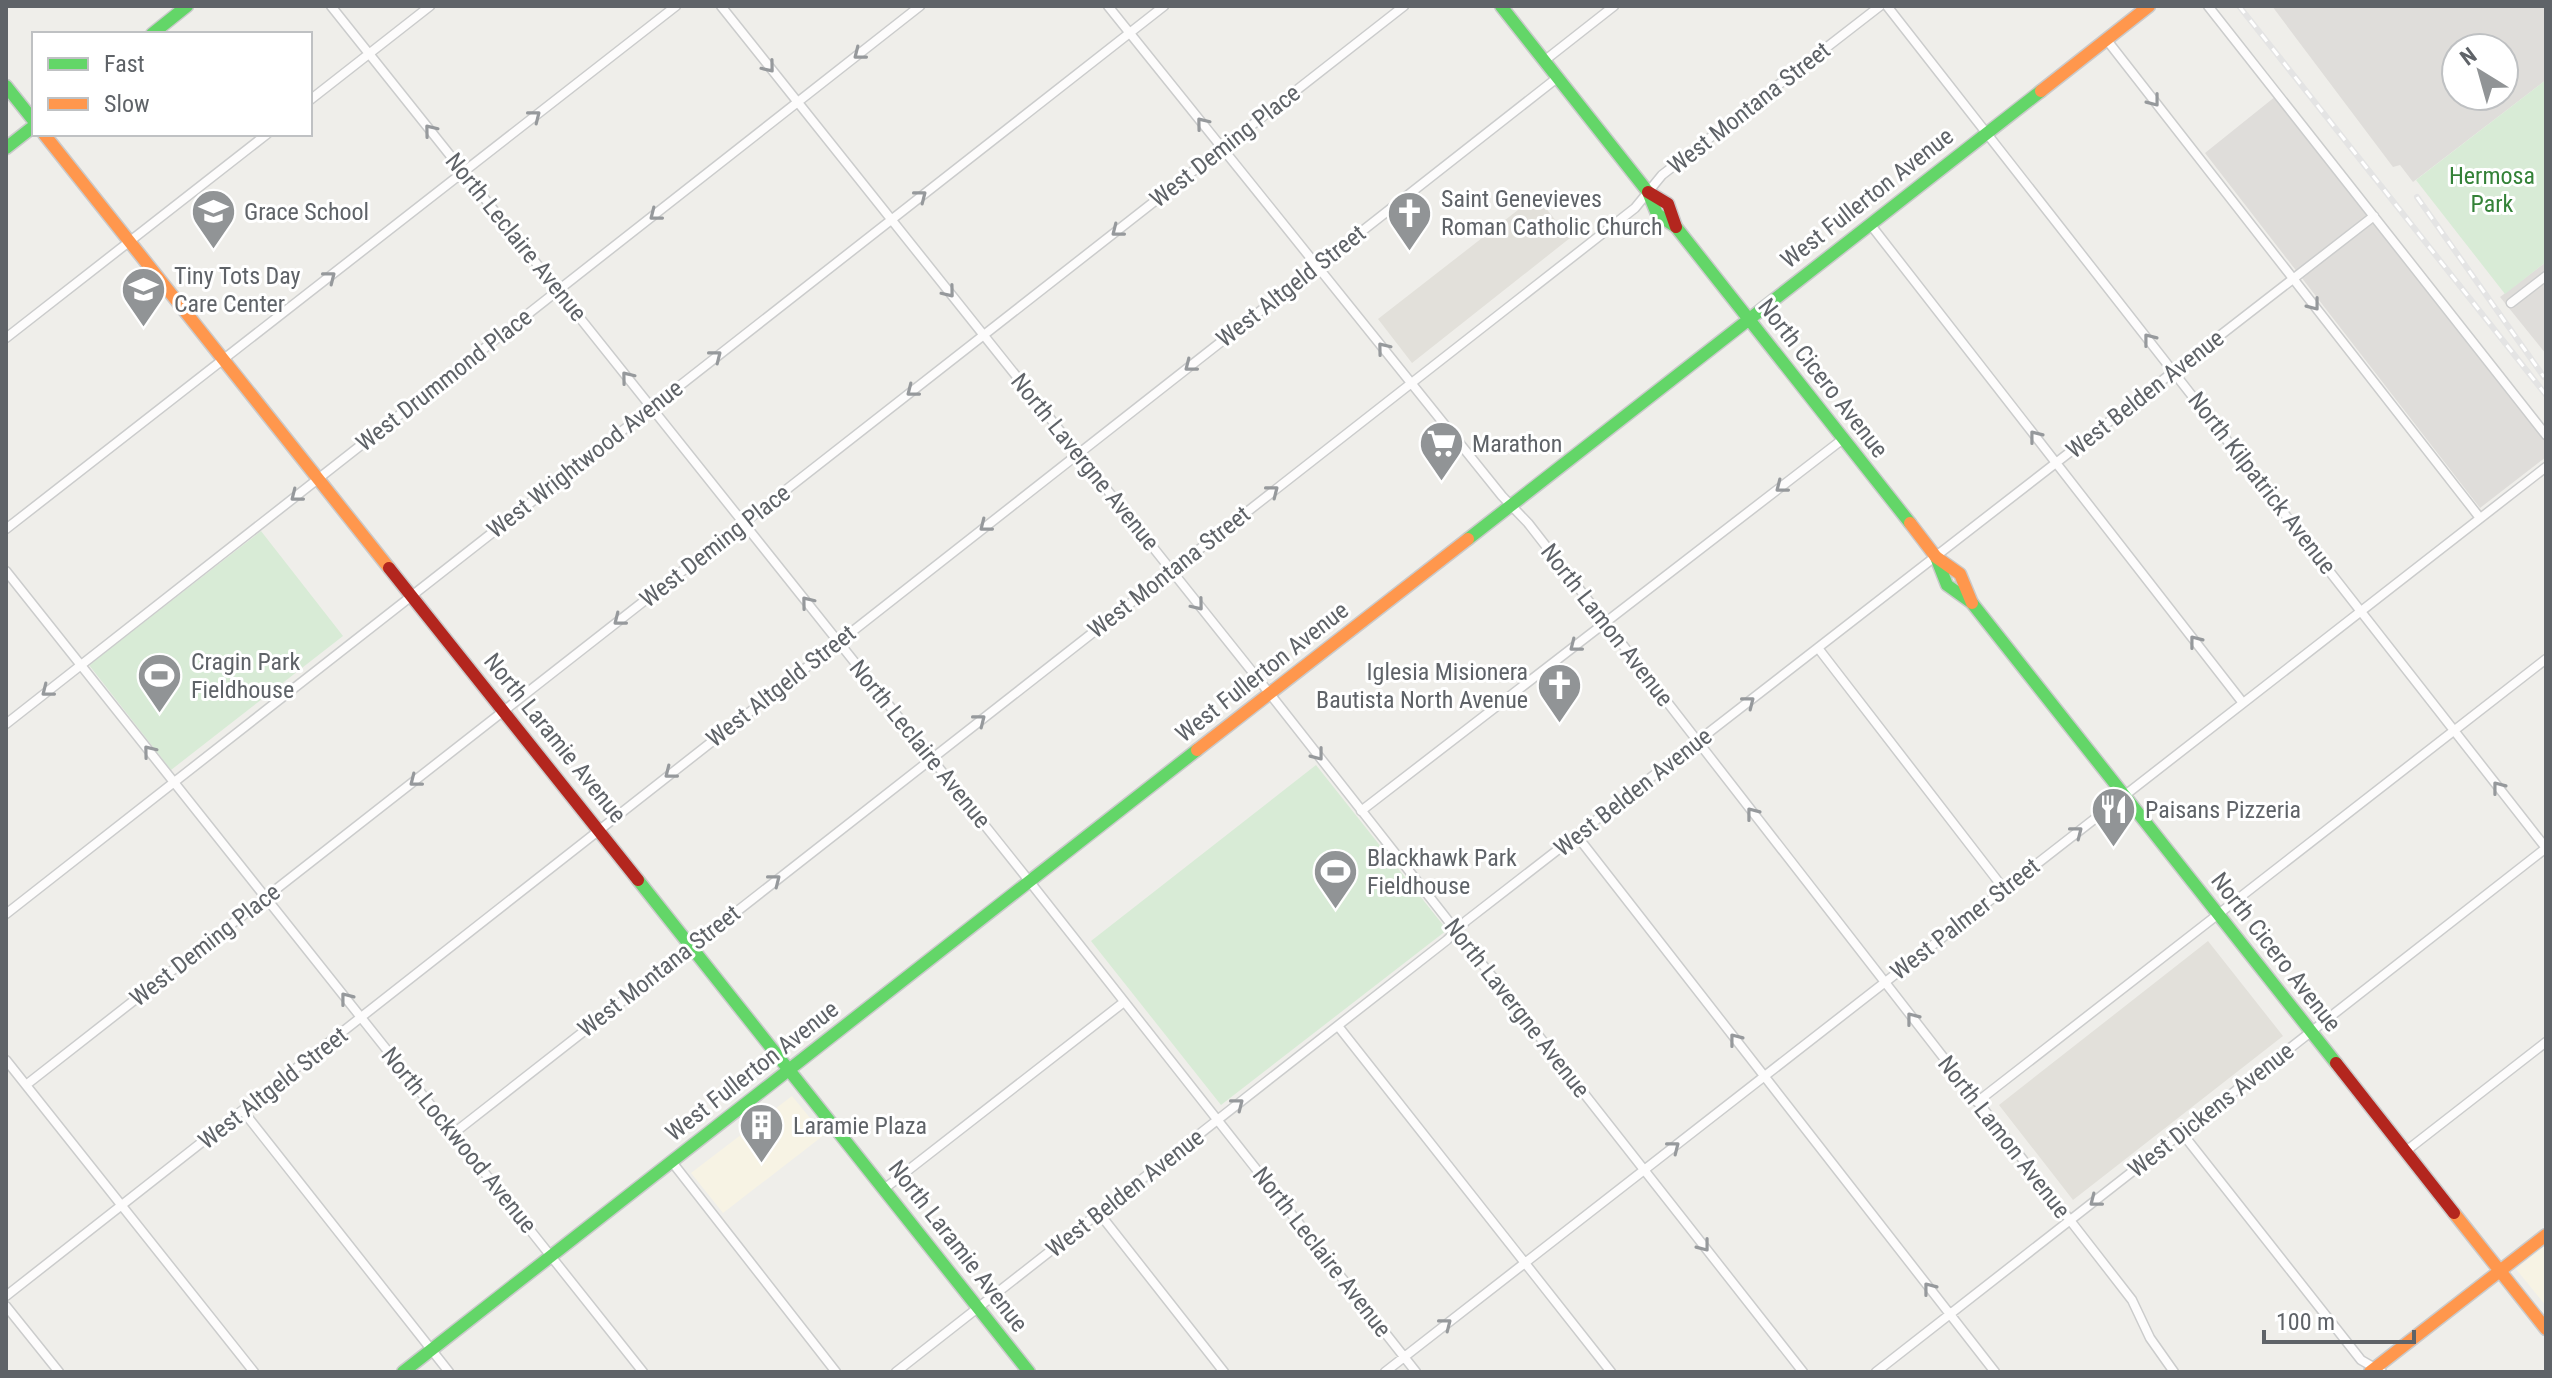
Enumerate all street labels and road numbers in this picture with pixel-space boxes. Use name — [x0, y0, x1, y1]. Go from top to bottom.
street label: West Montana Street — [1662, 36, 1836, 180]
street label: West Deming Place — [1144, 79, 1306, 213]
street label: West Fullerton Avenue — [1775, 122, 1959, 274]
street label: North Leclaire Avenue — [440, 147, 592, 327]
street label: West Altgeld Street — [1211, 219, 1371, 353]
street label: North Cicero Avenue — [1752, 293, 1894, 463]
street label: West Drummond Place — [351, 303, 537, 457]
street label: West Belden Avenue — [2061, 324, 2229, 464]
street label: North Lavergne Avenue — [1005, 368, 1165, 556]
street label: West Wrightwood Avenue — [482, 374, 688, 544]
street label: North Kilpatrick Avenue — [2182, 387, 2342, 579]
street label: West Deming Place — [634, 479, 796, 613]
street label: West Montana Street — [1082, 500, 1256, 644]
street label: North Lamon Avenue — [1535, 538, 1679, 712]
street label: West Fullerton Avenue — [1170, 596, 1354, 748]
street label: West Altgeld Street — [701, 619, 861, 753]
street label: North Laramie Avenue — [478, 648, 632, 828]
street label: North Leclaire Avenue — [844, 654, 996, 834]
street label: West Belden Avenue — [1549, 722, 1717, 862]
street label: West Palmer Street — [1885, 852, 2045, 986]
street label: North Cicero Avenue — [2205, 867, 2347, 1037]
street label: West Deming Place — [124, 878, 286, 1012]
street label: West Montana Street — [572, 899, 746, 1043]
street label: North Lavergne Avenue — [1438, 913, 1596, 1103]
street label: West Fullerton Avenue — [660, 995, 844, 1147]
street label: West Altgeld Street — [193, 1021, 353, 1155]
street label: West Dickens Avenue — [2123, 1037, 2299, 1183]
street label: North Lockwood Avenue — [376, 1042, 542, 1238]
street label: North Lamon Avenue — [1932, 1050, 2076, 1224]
street label: West Belden Avenue — [1041, 1123, 1209, 1263]
street label: North Laramie Avenue — [882, 1155, 1034, 1337]
street label: North Leclaire Avenue — [1247, 1161, 1397, 1343]

